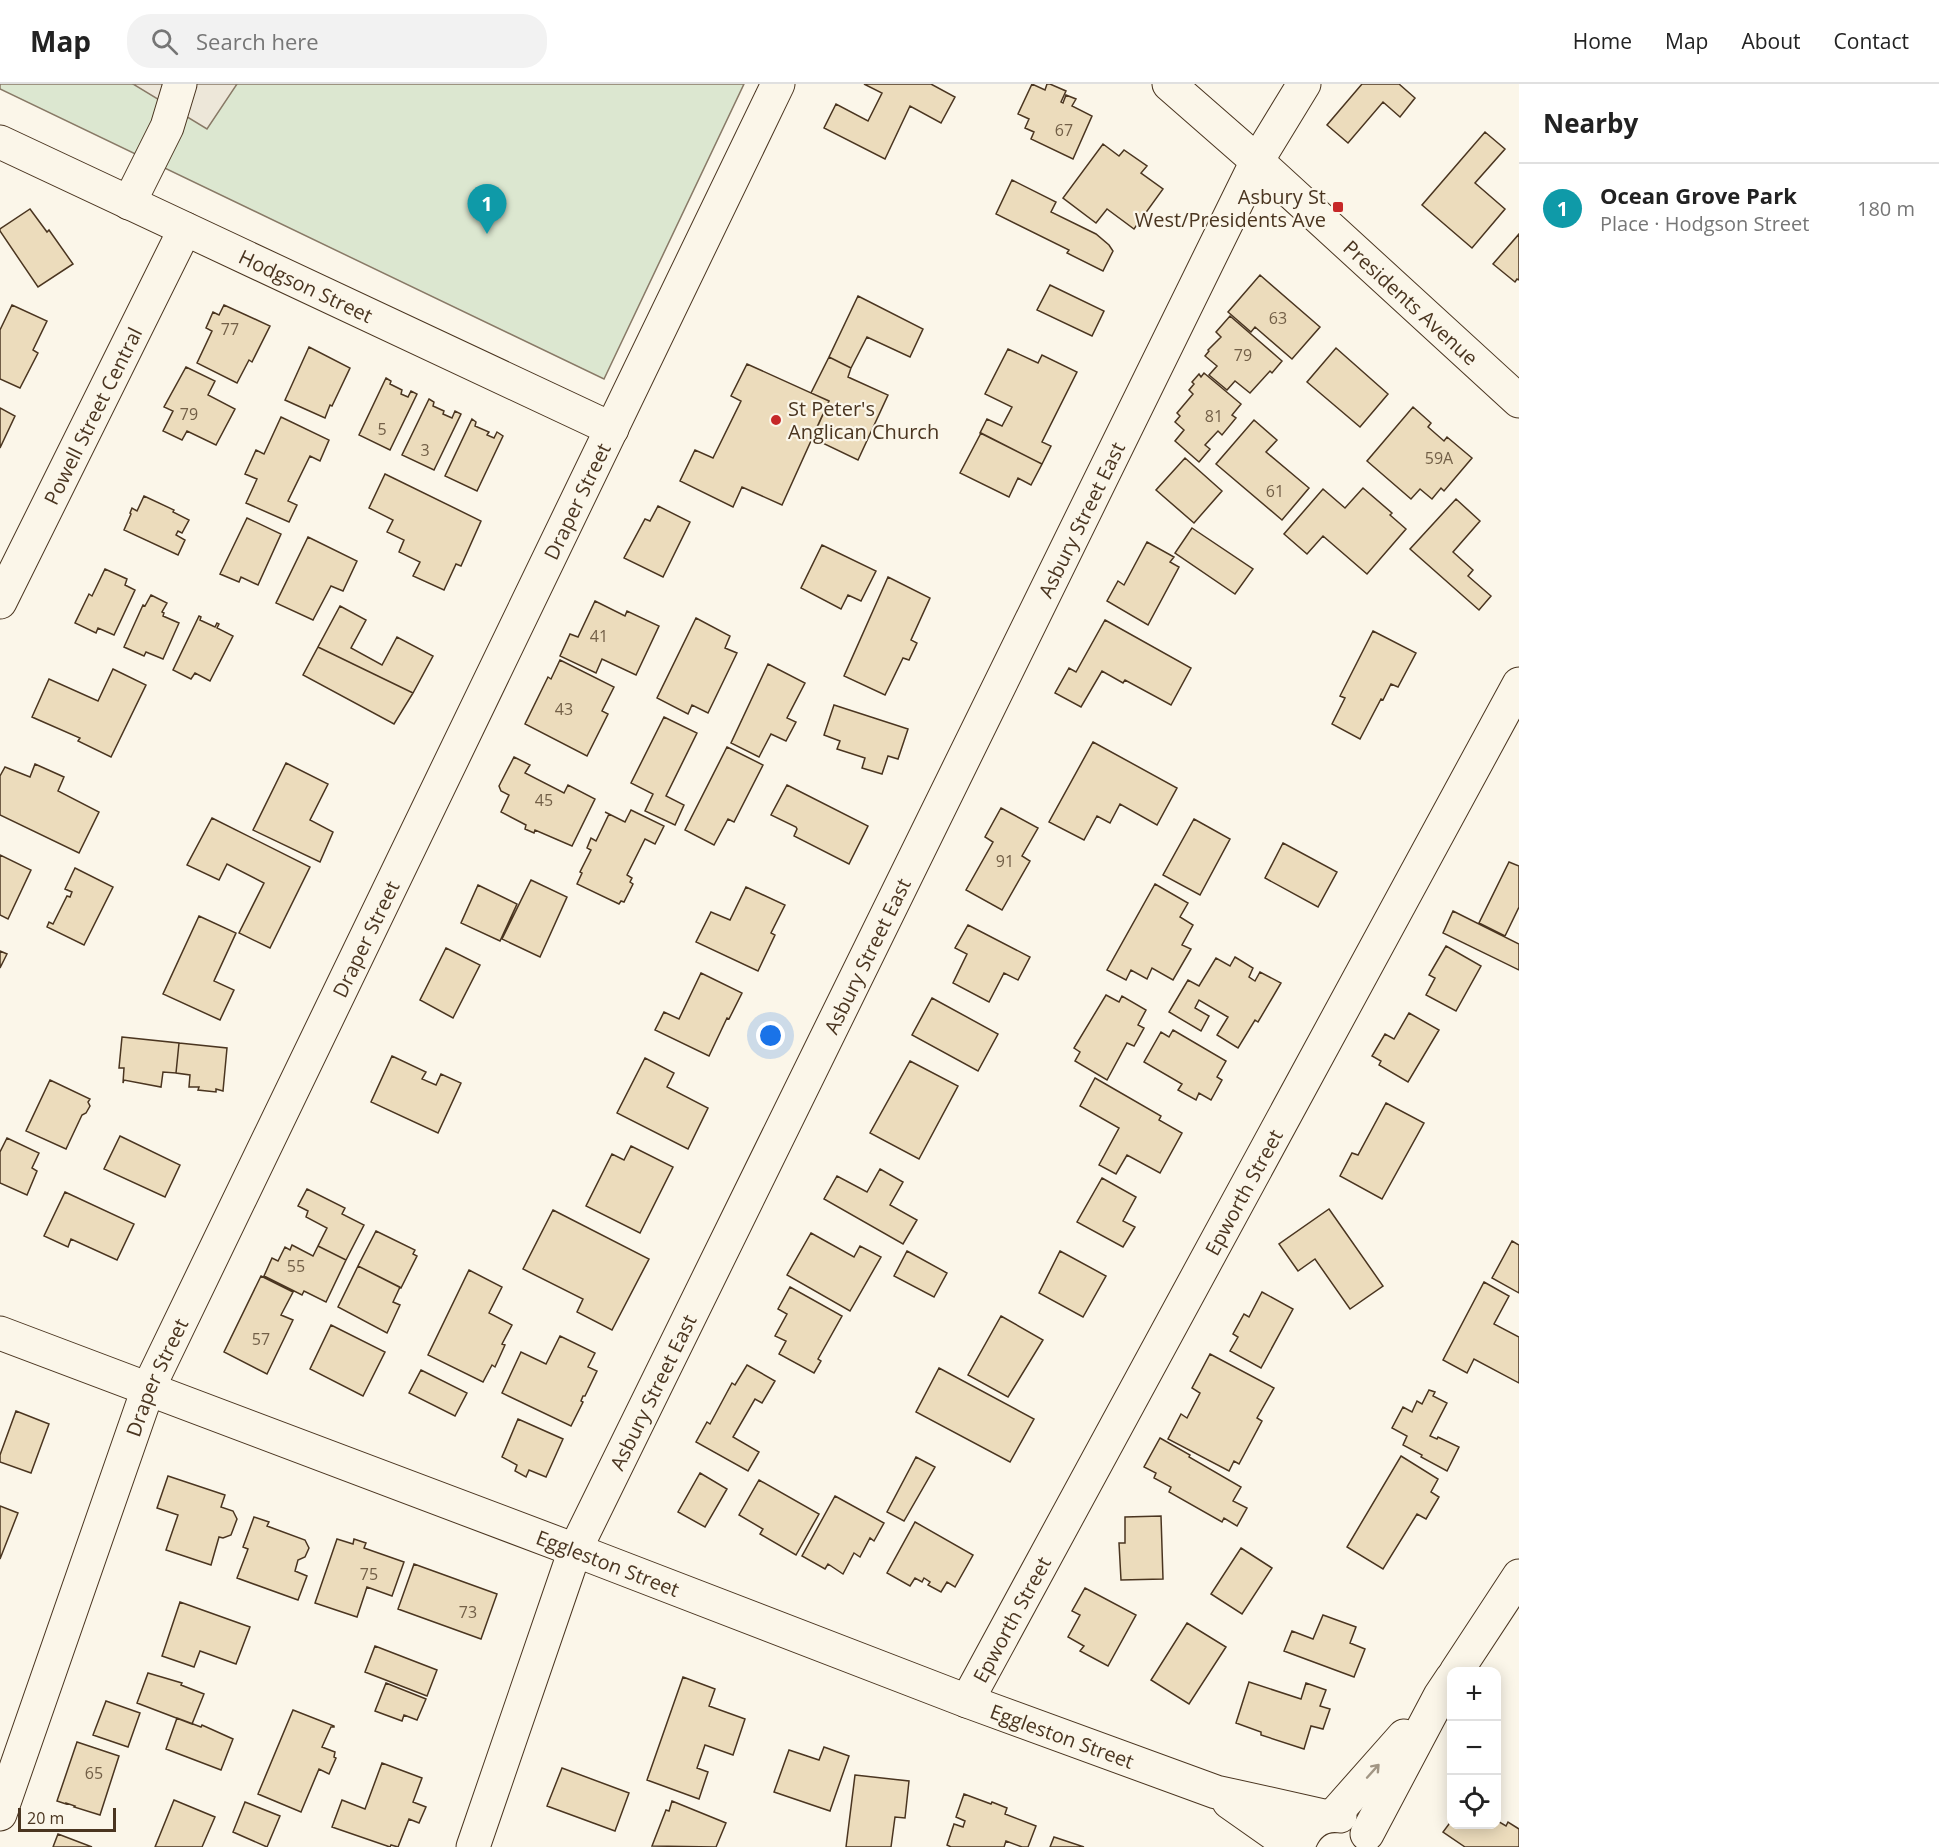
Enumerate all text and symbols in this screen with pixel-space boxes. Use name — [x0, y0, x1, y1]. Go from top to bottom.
search box — [127, 14, 547, 68]
text: Map — [30, 22, 91, 60]
icon: search — [148, 25, 181, 58]
text: Search here — [196, 26, 319, 56]
text: Home — [1573, 27, 1632, 55]
text: Map — [1665, 27, 1708, 55]
text: About — [1741, 27, 1801, 55]
text: Contact — [1834, 27, 1909, 55]
text: Nearby — [1543, 105, 1638, 141]
house number: 67 — [1055, 119, 1073, 141]
text: Ocean Grove Park — [1600, 180, 1797, 210]
place label: Asbury St West/Presidents Ave — [1135, 183, 1326, 233]
pin: 1 — [468, 184, 506, 234]
text: 1 — [1557, 195, 1568, 222]
text: 180 m — [1857, 195, 1915, 222]
marker: Asbury St West/Presidents Ave — [1331, 200, 1345, 214]
text: Place · Hodgson Street — [1600, 210, 1809, 237]
street label: Presidents Avenue — [1338, 234, 1484, 371]
street label: Hodgson Street — [235, 243, 377, 328]
house number: 63 — [1269, 307, 1287, 329]
house number: 77 — [221, 318, 239, 340]
street label: Powell Street Central — [37, 322, 148, 509]
house number: 79 — [1234, 344, 1252, 366]
place label: St Peter's Anglican Church — [788, 395, 939, 445]
house number: 79 — [180, 403, 198, 425]
house number: 81 — [1205, 405, 1223, 427]
marker: St Peter's Anglican Church — [769, 413, 783, 427]
house number: 5 — [377, 418, 387, 440]
street label: Asbury Street East — [1031, 437, 1131, 602]
street label: Draper Street — [537, 438, 616, 564]
house number: 3 — [420, 439, 430, 461]
house number: 59A — [1425, 447, 1454, 469]
house number: 61 — [1266, 480, 1284, 502]
house number: 41 — [590, 625, 608, 647]
house number: 43 — [555, 698, 573, 720]
house number: 45 — [535, 789, 553, 811]
house number: 91 — [996, 850, 1014, 872]
street label: Asbury Street East — [817, 873, 916, 1038]
street label: Draper Street — [326, 876, 405, 1002]
your location — [756, 1021, 785, 1050]
street label: Epworth Street — [1198, 1124, 1288, 1260]
house number: 55 — [287, 1255, 305, 1277]
street label: Asbury Street East — [603, 1310, 702, 1474]
street label: Draper Street — [119, 1314, 194, 1440]
house number: 57 — [252, 1328, 270, 1350]
street label: Eggleston Street — [533, 1523, 683, 1603]
street label: Epworth Street — [966, 1551, 1057, 1687]
house number: 75 — [360, 1563, 378, 1585]
house number: 73 — [459, 1601, 477, 1623]
map controls — [1447, 1667, 1501, 1829]
button: + — [1447, 1667, 1501, 1721]
street label: Eggleston Street — [987, 1697, 1138, 1774]
button: − — [1447, 1721, 1501, 1775]
house number: 65 — [85, 1762, 103, 1784]
one-way arrow — [1366, 1764, 1380, 1779]
button: locate — [1447, 1775, 1501, 1829]
scale bar — [18, 1805, 116, 1832]
text: 20 m — [27, 1807, 64, 1829]

